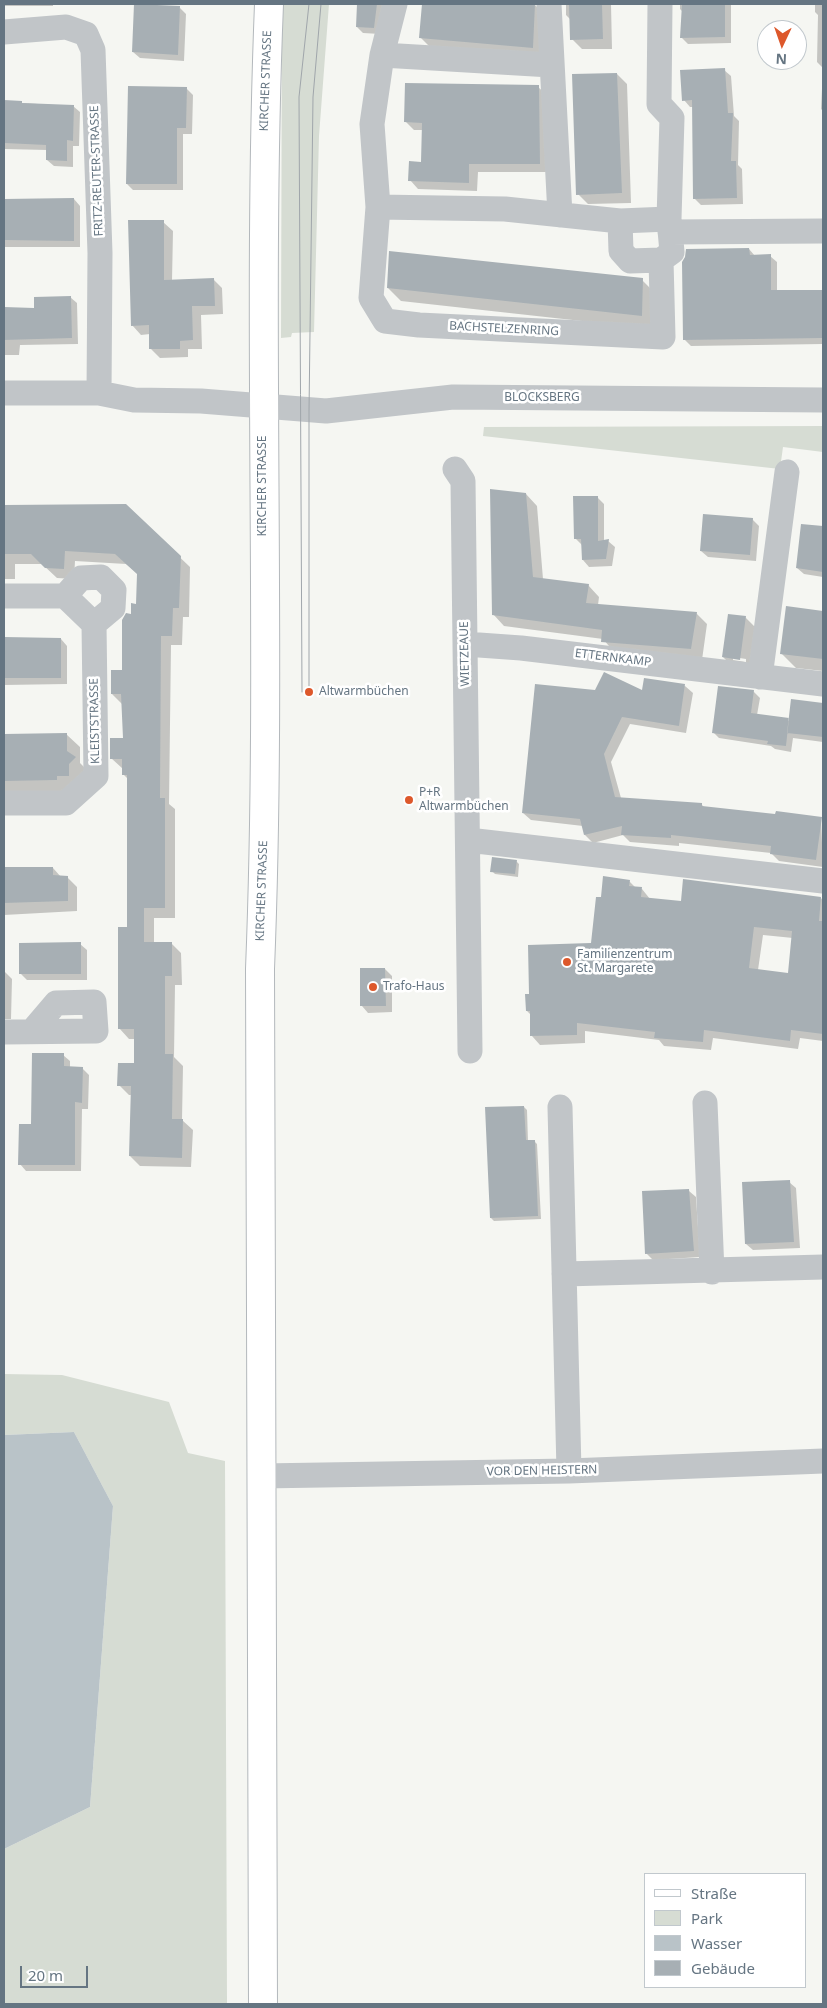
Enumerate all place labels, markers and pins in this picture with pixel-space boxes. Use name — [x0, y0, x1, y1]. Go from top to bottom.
place label: Altwarmbüchen — [319, 685, 409, 699]
marker: Altwarmbüchen — [303, 686, 315, 698]
place label: P+R Altwarmbüchen — [419, 786, 509, 814]
marker: P+R Altwarmbüchen — [403, 794, 415, 806]
place label: Familienzentrum St. Margarete — [577, 948, 672, 976]
marker: Familienzentrum St. Margarete — [561, 956, 573, 968]
place label: Trafo-Haus — [383, 980, 445, 994]
marker: Trafo-Haus — [367, 981, 379, 993]

